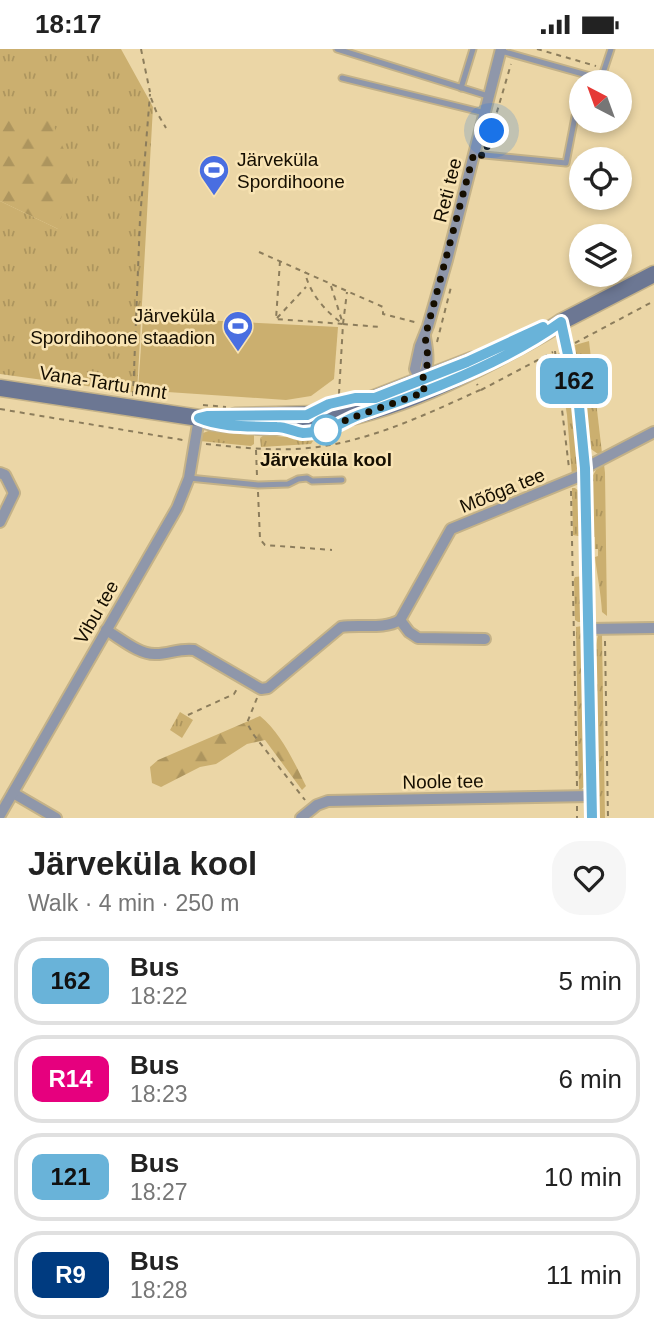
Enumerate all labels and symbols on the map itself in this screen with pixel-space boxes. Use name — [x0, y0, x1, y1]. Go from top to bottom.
north arrow — [569, 70, 632, 133]
your location — [474, 113, 509, 148]
place label: Järveküla Spordihoone — [237, 149, 345, 192]
sports icon: Järveküla Spordihoone — [197, 153, 231, 197]
street label: Reti tee — [429, 156, 466, 224]
place label: Järveküla Spordihoone staadion — [30, 305, 215, 348]
sports icon: Järveküla Spordihoone staadion — [221, 309, 255, 353]
line badge: 162 — [534, 358, 614, 404]
street label: Vana-Tartu mnt — [38, 362, 169, 403]
marker: Järveküla kool — [311, 415, 341, 445]
place label: Järveküla kool — [260, 449, 392, 470]
street label: Mõõga tee — [457, 464, 548, 517]
street label: Vibu tee — [70, 577, 123, 648]
street label: Noole tee — [402, 770, 484, 793]

